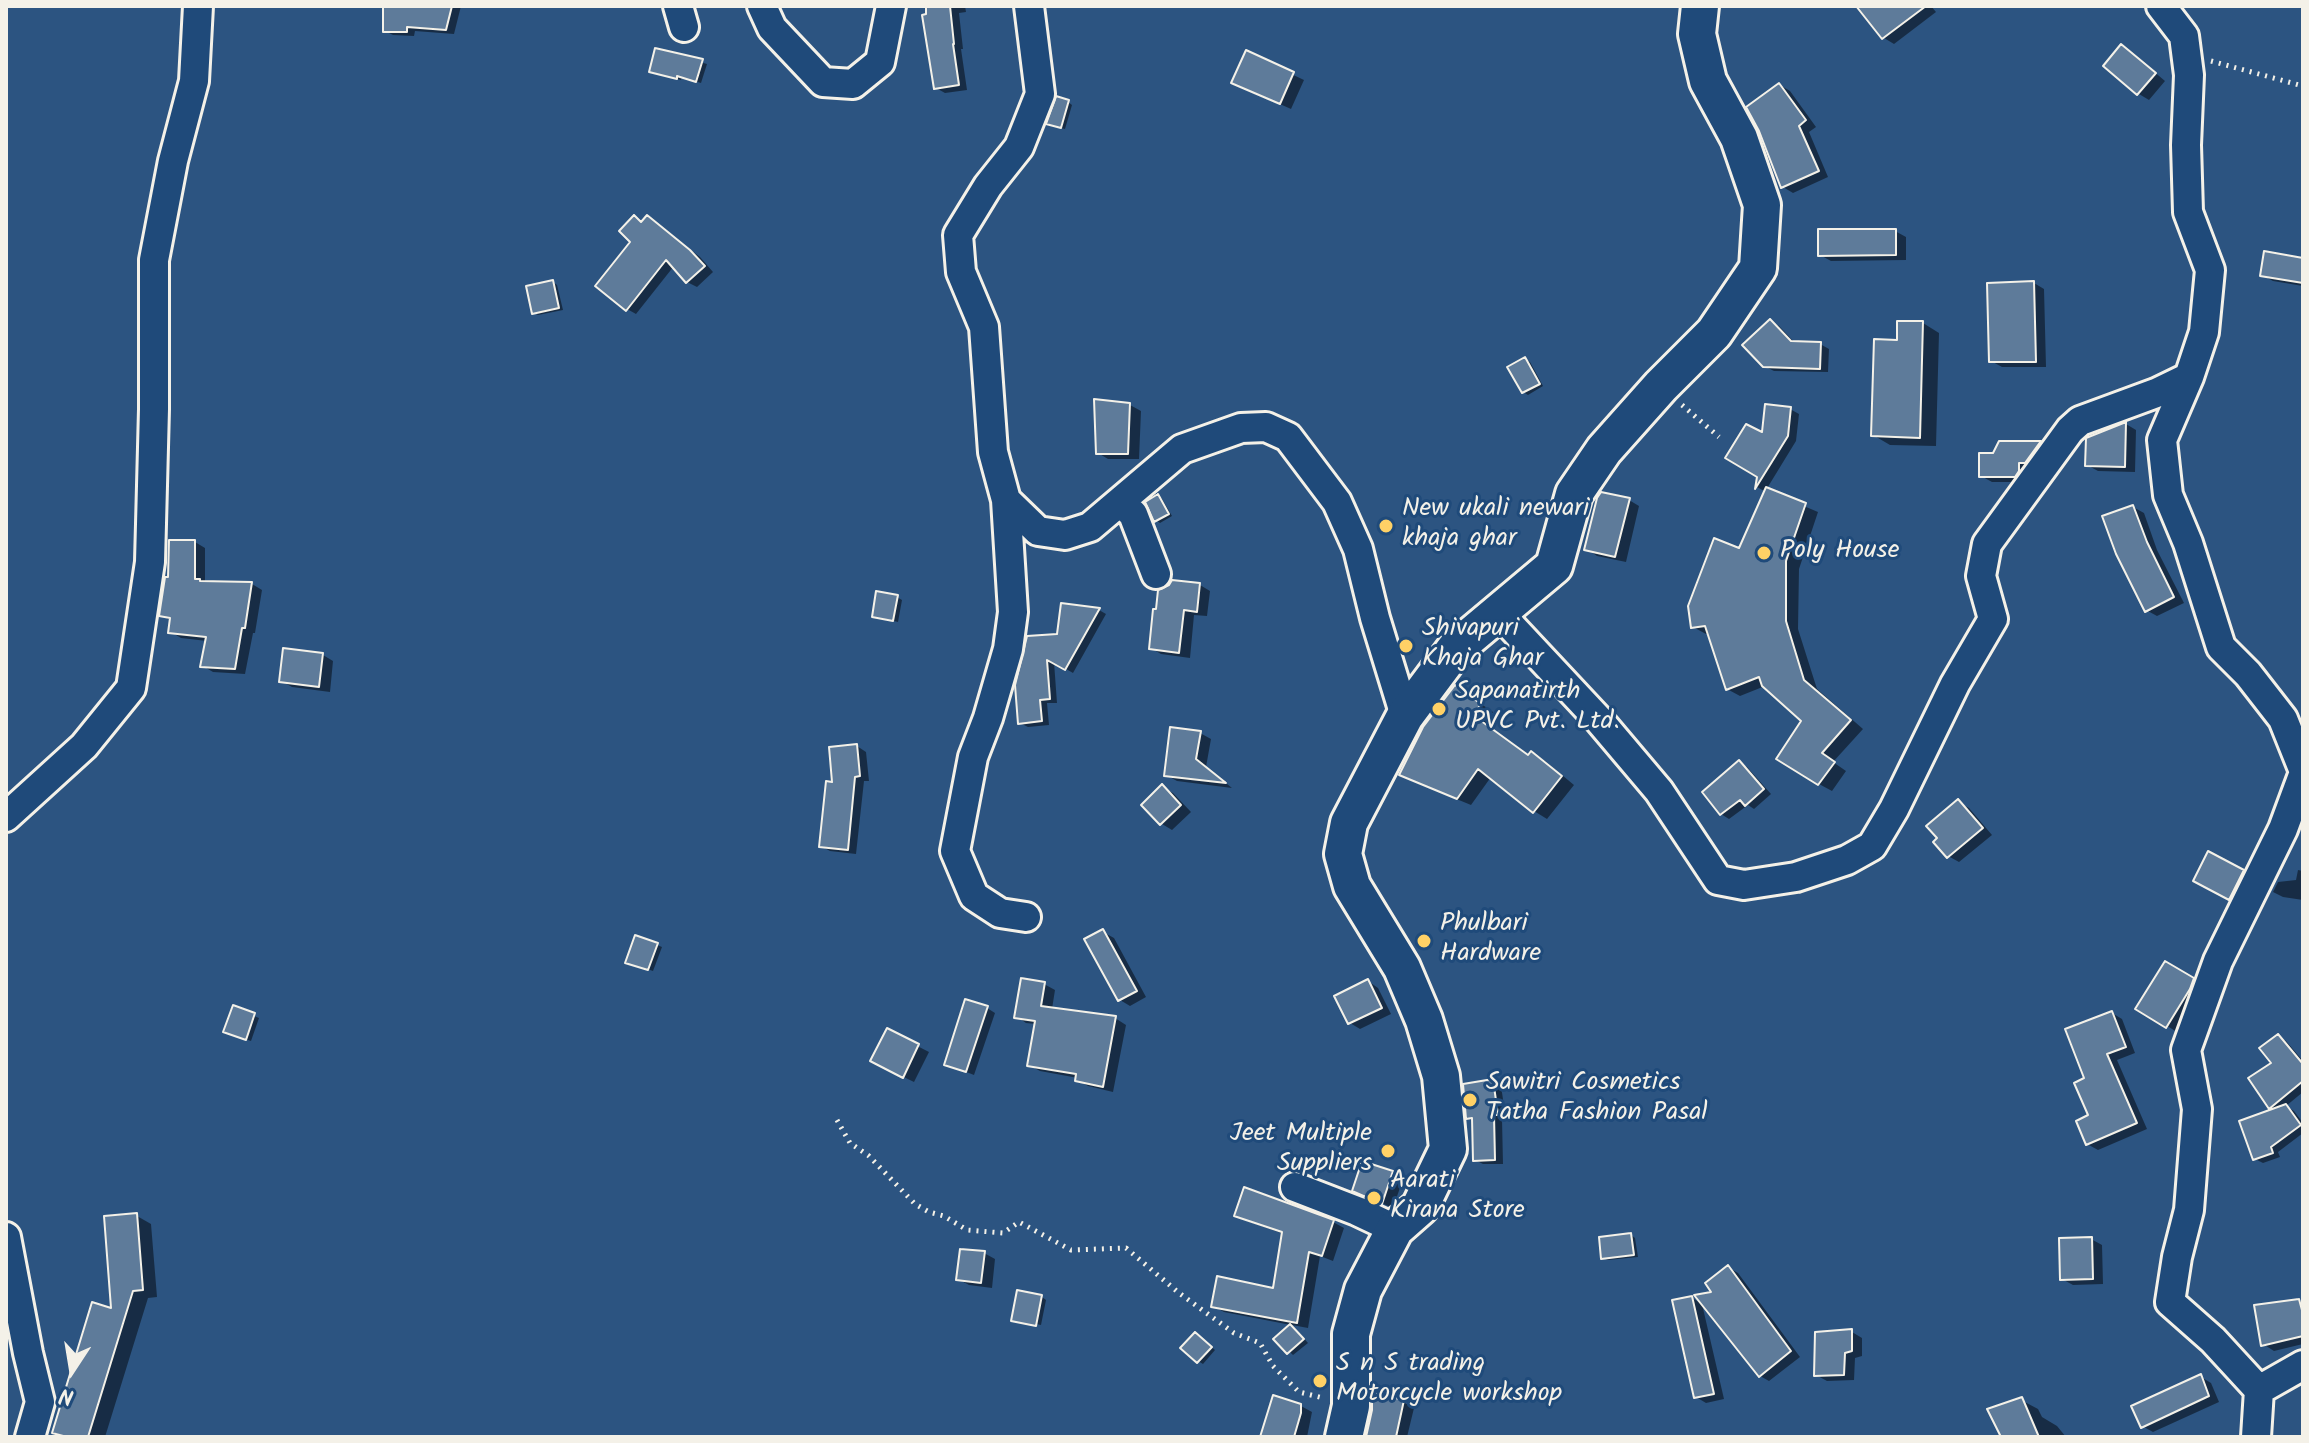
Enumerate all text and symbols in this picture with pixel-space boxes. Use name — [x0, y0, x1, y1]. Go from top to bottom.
place label: New ukali newari khaja ghar — [1402, 495, 1589, 556]
marker: New ukali newari khaja ghar — [1377, 517, 1395, 535]
place label: Poly House — [1780, 537, 1899, 569]
marker: Poly House — [1755, 544, 1773, 562]
place label: Shivapuri Khaja Ghar — [1422, 615, 1543, 676]
marker: Shivapuri Khaja Ghar — [1397, 637, 1415, 655]
place label: Sapanatirth UPVC Pvt. Ltd. — [1455, 678, 1620, 740]
marker: Sapanatirth UPVC Pvt. Ltd. — [1430, 700, 1448, 718]
place label: Phulbari Hardware — [1440, 910, 1541, 972]
marker: Phulbari Hardware — [1415, 932, 1433, 950]
place label: Sawitri Cosmetics Tatha Fashion Pasal — [1486, 1069, 1708, 1130]
marker: Sawitri Cosmetics Tatha Fashion Pasal — [1461, 1091, 1479, 1109]
place label: Jeet Multiple Suppliers — [1230, 1120, 1372, 1182]
marker: Jeet Multiple Suppliers — [1379, 1142, 1397, 1160]
place label: Aarati Kirana Store — [1390, 1167, 1525, 1228]
marker: Aarati Kirana Store — [1365, 1189, 1383, 1207]
north arrow — [32, 1331, 112, 1411]
place label: S n S trading Motorcycle workshop — [1336, 1350, 1562, 1412]
marker: S n S trading Motorcycle workshop — [1311, 1372, 1329, 1390]
text: N — [56, 1376, 77, 1414]

